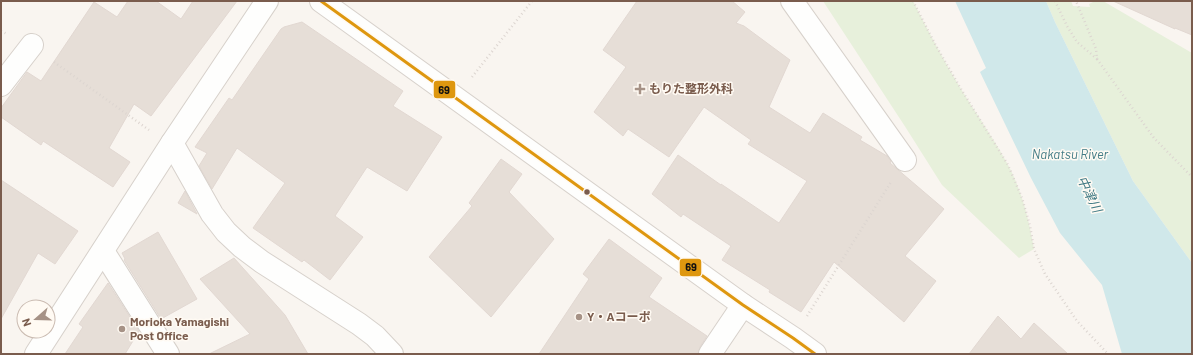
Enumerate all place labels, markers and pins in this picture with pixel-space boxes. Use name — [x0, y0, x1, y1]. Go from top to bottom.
place label: もりた整形外科 — [649, 81, 733, 95]
marker: もりた整形外科 — [634, 83, 646, 95]
unlabelled marker — [582, 187, 592, 197]
place label: Y・Aコーポ — [587, 309, 650, 323]
marker: Y・Aコーポ — [574, 312, 584, 322]
place label: Morioka Yamagishi Post Office — [130, 314, 229, 342]
marker: Morioka Yamagishi Post Office — [117, 324, 127, 334]

